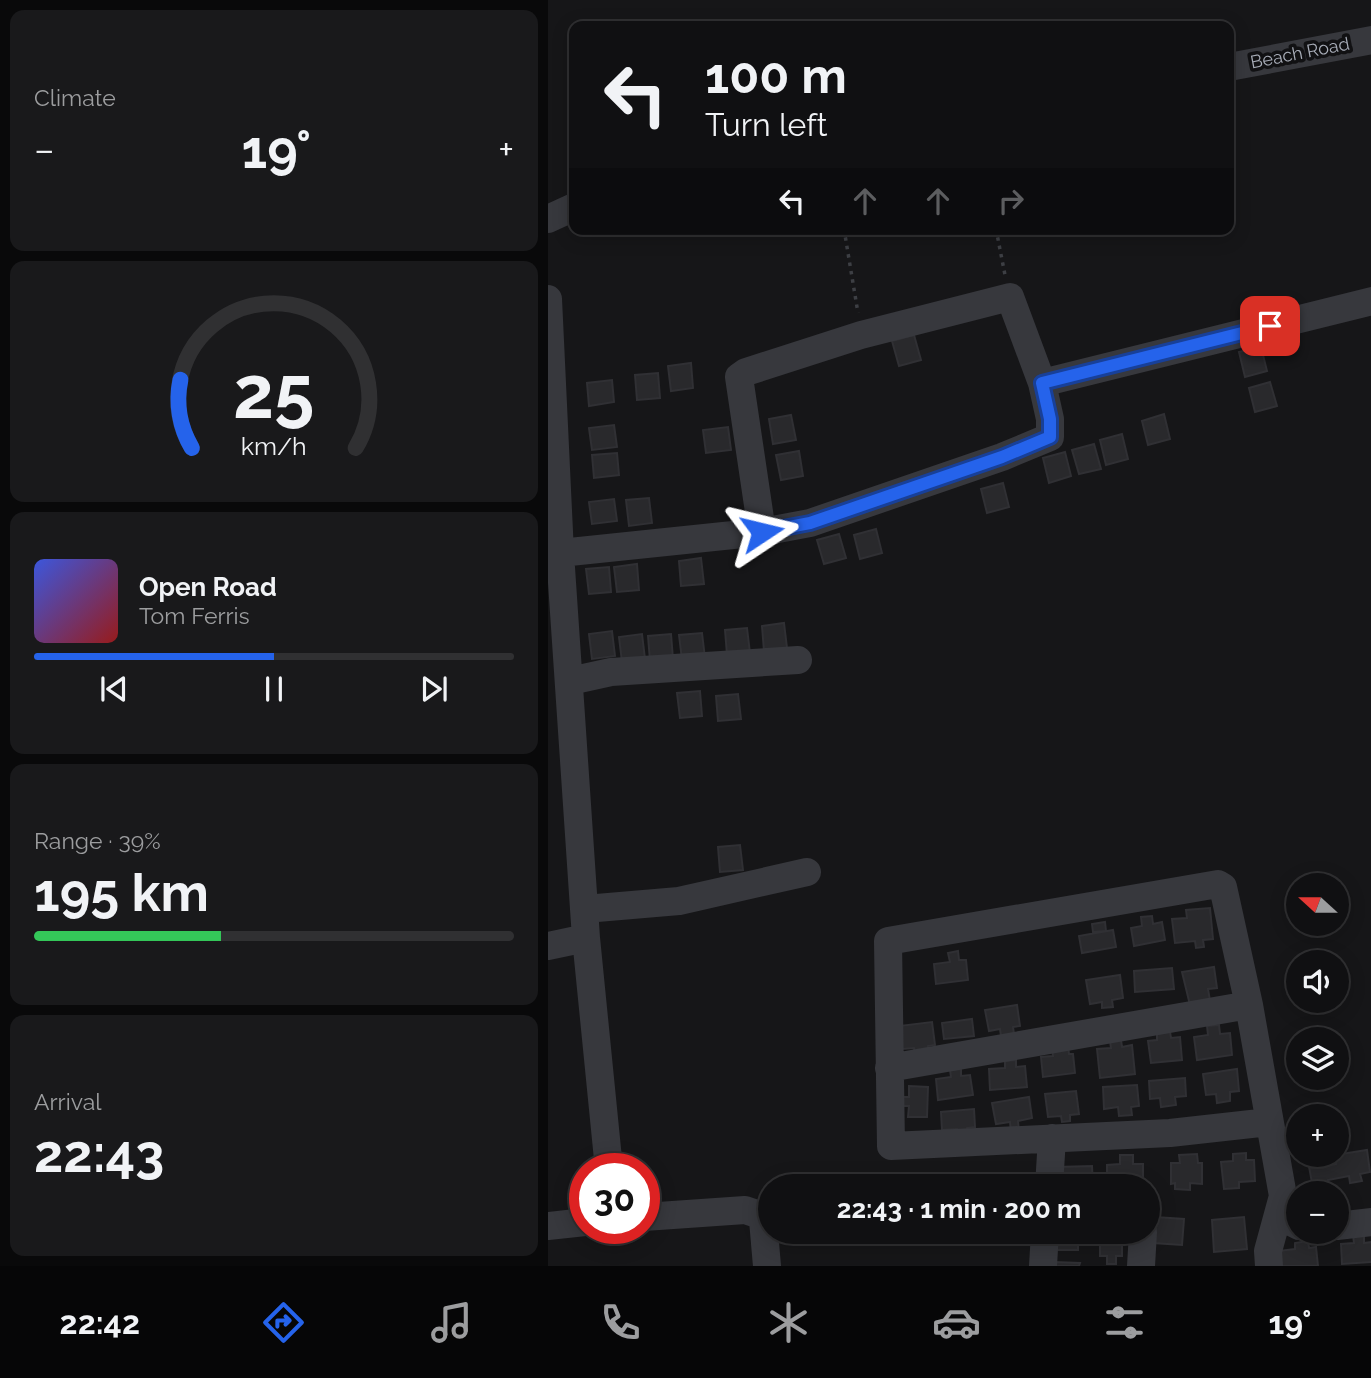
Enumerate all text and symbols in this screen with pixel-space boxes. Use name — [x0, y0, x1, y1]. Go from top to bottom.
street label: Beach Road — [1249, 33, 1351, 72]
text: 100 m — [705, 47, 847, 104]
icon: left — [590, 49, 681, 140]
text: Climate — [34, 84, 116, 111]
text: Turn left — [705, 106, 827, 143]
text: 19° — [242, 119, 311, 180]
text: − — [34, 127, 54, 172]
text: + — [498, 127, 514, 172]
icon: left — [773, 182, 811, 220]
icon: ahead — [846, 182, 884, 220]
icon: ahead — [919, 182, 957, 220]
icon: right — [992, 182, 1030, 220]
pin — [1240, 296, 1300, 356]
icon: arrive — [1251, 307, 1289, 345]
text: 25 — [233, 350, 315, 435]
text: km/h — [241, 431, 307, 461]
position arrow — [725, 495, 799, 569]
text: Open Road — [139, 572, 277, 602]
text: Tom Ferris — [139, 602, 250, 629]
icon: previous — [95, 670, 133, 708]
icon: pause — [255, 670, 293, 708]
icon: next — [415, 670, 453, 708]
text: Range · 39% — [34, 827, 161, 854]
text: 195 km — [34, 862, 209, 923]
north arrow — [1286, 873, 1350, 936]
map controls — [1286, 873, 1349, 1244]
button: sound — [1286, 950, 1349, 1013]
button: layers — [1286, 1027, 1349, 1090]
text: Arrival — [34, 1088, 101, 1115]
button: + — [1286, 1104, 1349, 1167]
text: 22:43 — [34, 1123, 164, 1184]
speed limit sign: 30 — [569, 1153, 660, 1244]
button: − — [1286, 1181, 1349, 1244]
text: 22:43 · 1 min · 200 m — [837, 1194, 1081, 1224]
icon: directions — [259, 1298, 308, 1347]
icon: music — [427, 1298, 476, 1347]
icon: phone — [596, 1298, 645, 1347]
icon: climate — [764, 1298, 813, 1347]
icon: car — [932, 1298, 981, 1347]
icon: filters — [1100, 1298, 1149, 1347]
text: 22:42 — [60, 1304, 140, 1341]
text: 19° — [1268, 1304, 1311, 1341]

